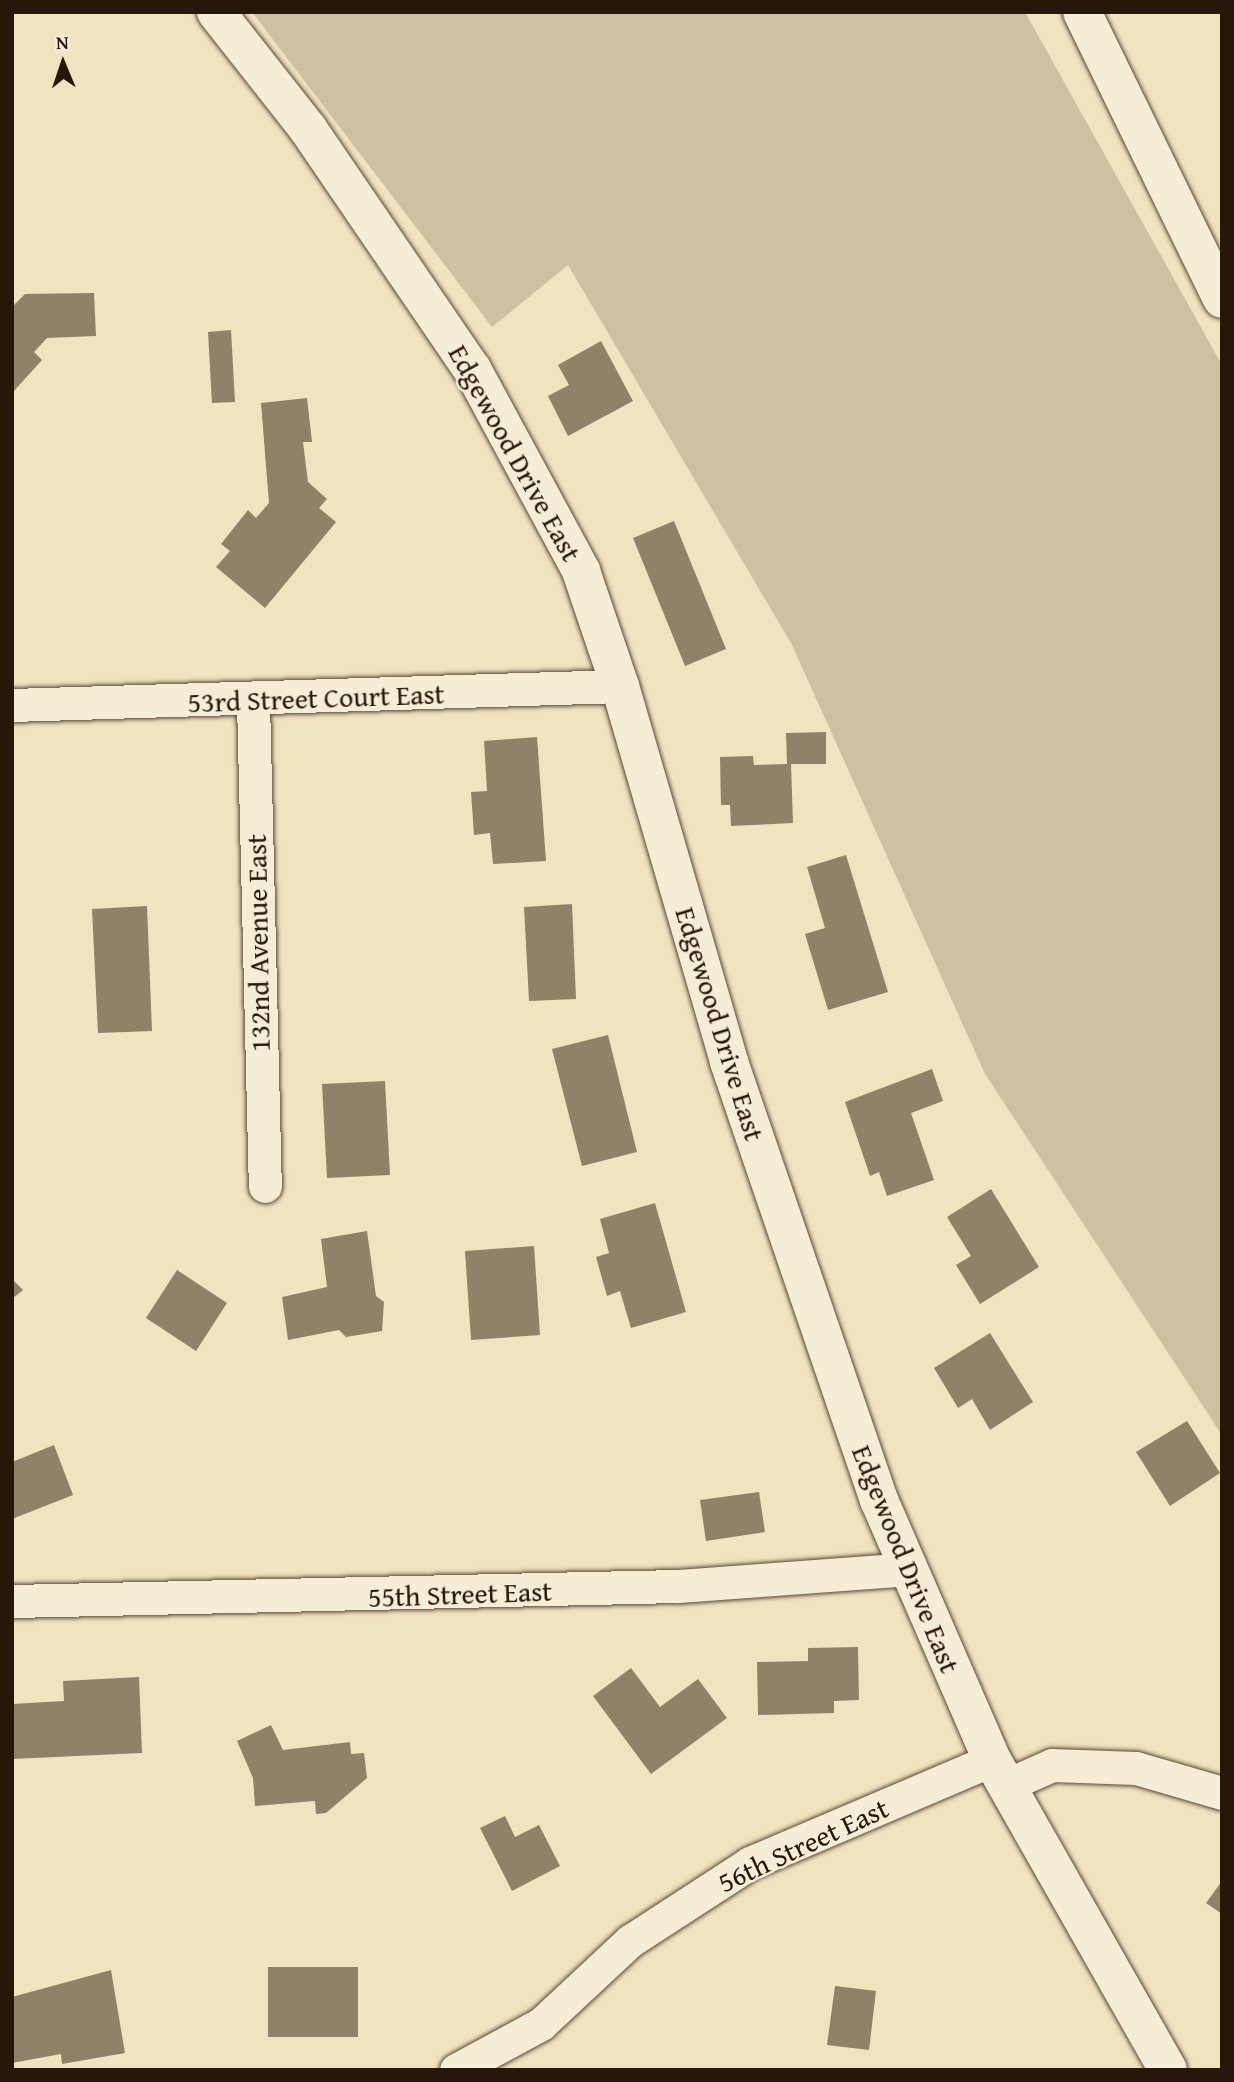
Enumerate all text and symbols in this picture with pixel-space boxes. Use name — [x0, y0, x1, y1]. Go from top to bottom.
north arrow — [28, 28, 98, 98]
text: N — [55, 28, 69, 56]
street label: Edgewood Drive East — [441, 339, 589, 567]
street label: 53rd Street Court East — [187, 677, 445, 719]
street label: 132nd Avenue East — [239, 834, 277, 1052]
street label: Edgewood Drive East — [668, 903, 772, 1145]
street label: Edgewood Drive East — [845, 1440, 967, 1678]
street label: 55th Street East — [367, 1574, 553, 1614]
street label: 56th Street East — [712, 1791, 894, 1899]

